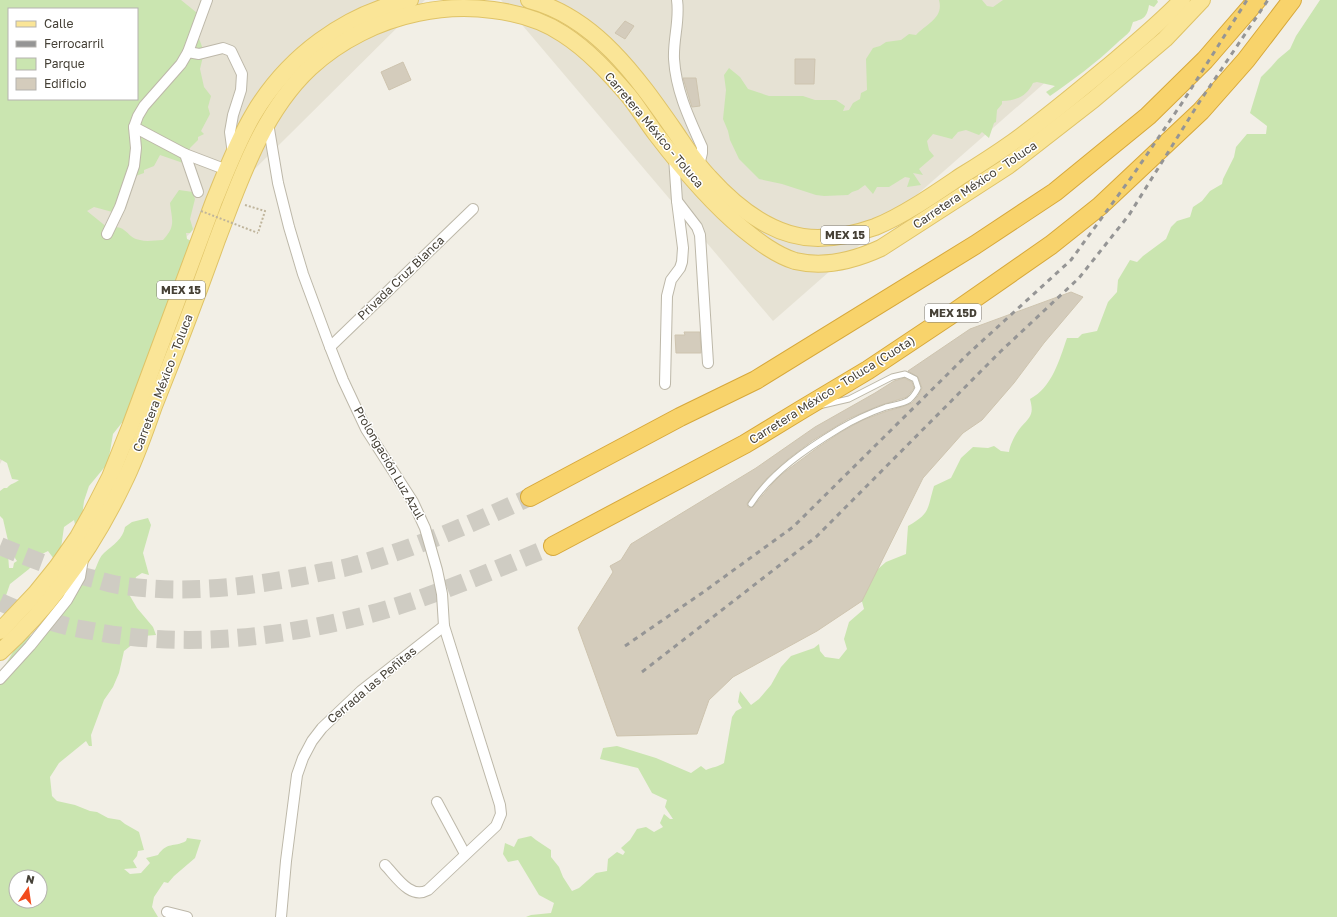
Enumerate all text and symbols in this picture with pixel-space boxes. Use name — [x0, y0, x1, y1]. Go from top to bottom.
legend — [8, 8, 138, 100]
text: Calle — [44, 16, 74, 31]
text: Ferrocarril — [44, 36, 104, 51]
text: Parque — [44, 56, 85, 71]
street label: Carretera México - Toluca — [602, 69, 707, 191]
text: Edificio — [44, 76, 86, 91]
street label: Carretera México - Toluca — [910, 137, 1040, 232]
road number: MEX 15 — [821, 226, 869, 244]
street label: Privada Cruz Blanca — [354, 232, 447, 323]
road number: MEX 15 — [157, 281, 205, 299]
road number: MEX 15D — [925, 304, 981, 322]
street label: Carretera México - Toluca — [129, 312, 196, 454]
street label: Carretera México - Toluca (Cuota) — [746, 332, 917, 447]
street label: Prolongación Luz Azul — [351, 404, 428, 522]
street label: Cerrada las Peñitas — [324, 643, 419, 726]
north arrow — [8, 869, 48, 909]
text: N — [25, 871, 36, 886]

